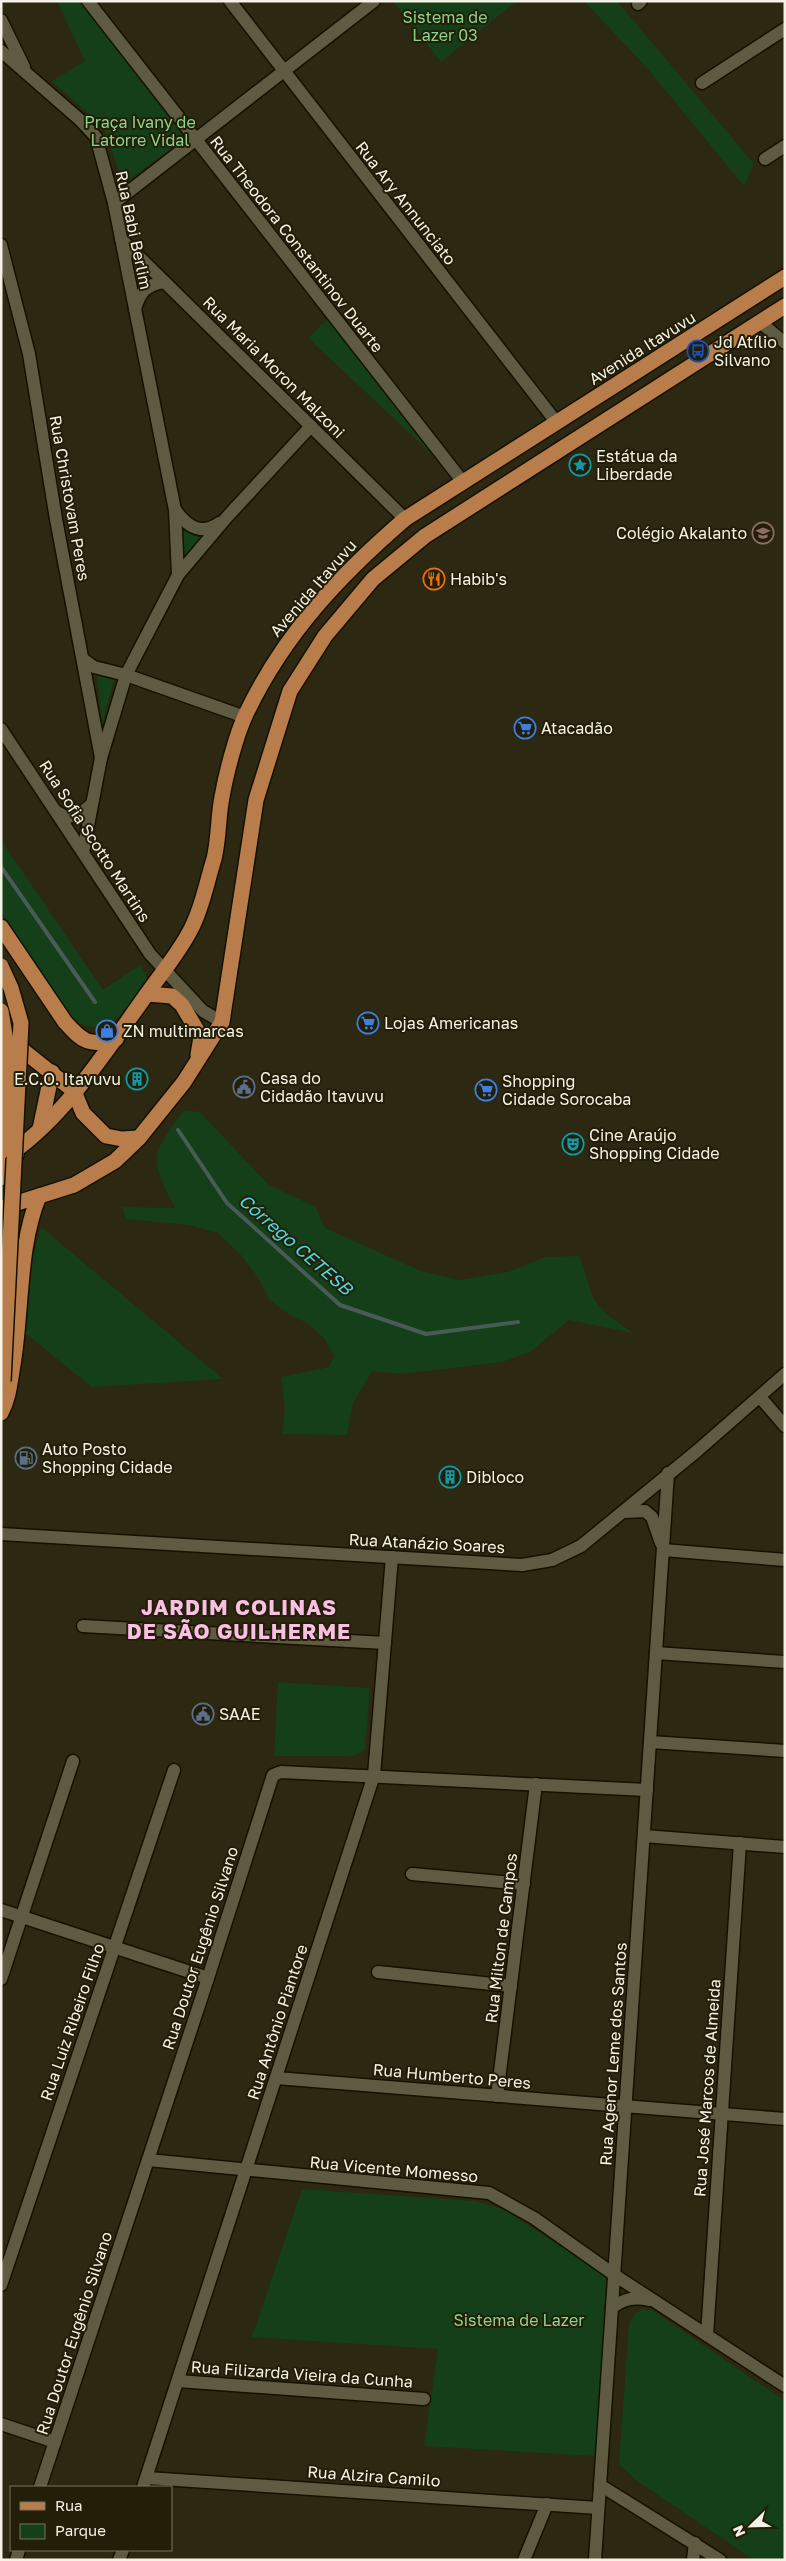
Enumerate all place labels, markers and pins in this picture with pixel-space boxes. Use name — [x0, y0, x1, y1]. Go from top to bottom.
place label: Jd Atílio Silvano — [714, 332, 777, 370]
bus stop icon: Jd Atílio Silvano — [686, 339, 710, 363]
place label: Estátua da Liberdade — [596, 446, 678, 484]
place icon: Estátua da Liberdade — [568, 453, 592, 477]
school or university icon: Colégio Akalanto — [751, 521, 775, 545]
place label: Colégio Akalanto — [616, 523, 747, 543]
restaurant icon: Habib's — [422, 567, 446, 591]
place label: Habib's — [450, 569, 507, 589]
supermarket icon: Atacadão — [513, 716, 537, 740]
place label: Atacadão — [541, 718, 613, 738]
supermarket icon: Lojas Americanas — [356, 1011, 380, 1035]
place label: Lojas Americanas — [384, 1013, 518, 1033]
shop icon: ZN multimarcas — [95, 1019, 119, 1043]
place label: ZN multimarcas — [123, 1021, 244, 1041]
building icon: E.C.O. Itavuvu — [125, 1067, 149, 1091]
place label: Casa do Cidadão Itavuvu — [260, 1068, 384, 1106]
place label: E.C.O. Itavuvu — [14, 1069, 121, 1089]
place label: Shopping Cidade Sorocaba — [502, 1071, 631, 1109]
public building icon: Casa do Cidadão Itavuvu — [232, 1075, 256, 1099]
supermarket icon: Shopping Cidade Sorocaba — [474, 1078, 498, 1102]
place label: Cine Araújo Shopping Cidade — [589, 1125, 720, 1163]
theatre icon: Cine Araújo Shopping Cidade — [561, 1132, 585, 1156]
place label: Auto Posto Shopping Cidade — [42, 1439, 173, 1477]
fuel station icon: Auto Posto Shopping Cidade — [14, 1446, 38, 1470]
building icon: Dibloco — [438, 1465, 462, 1489]
place label: Dibloco — [466, 1467, 524, 1487]
public building icon: SAAE — [191, 1702, 215, 1726]
place label: SAAE — [219, 1704, 261, 1724]

